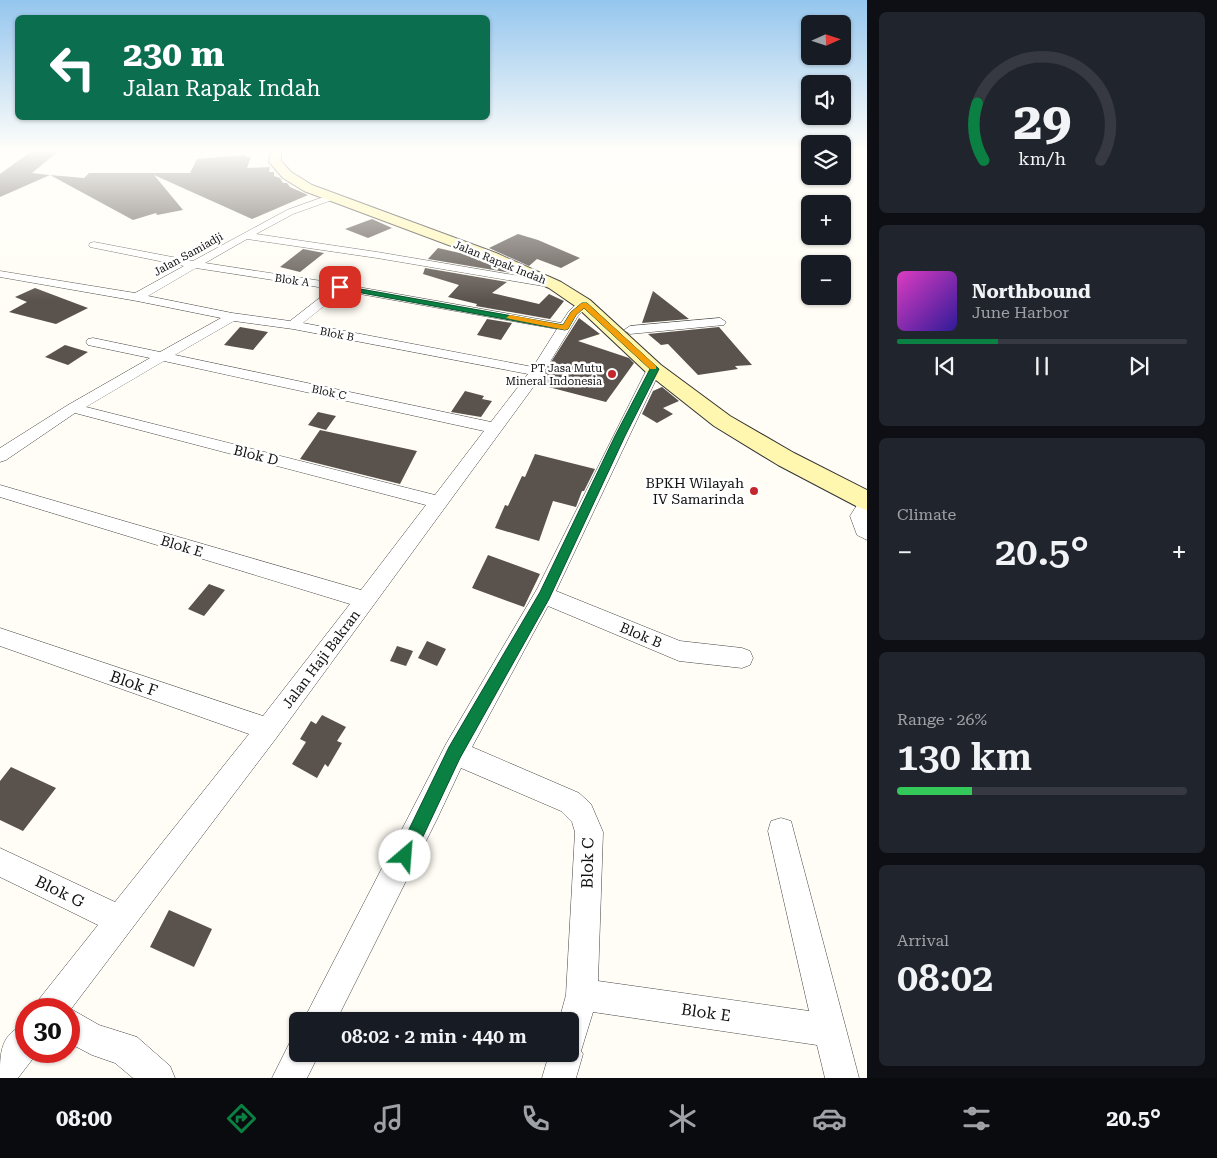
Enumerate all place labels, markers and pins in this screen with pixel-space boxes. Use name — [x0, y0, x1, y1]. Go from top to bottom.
pin — [319, 266, 361, 308]
place label: PT Jasa Mutu Mineral Indonesia — [505, 362, 602, 388]
marker: PT Jasa Mutu Mineral Indonesia — [606, 368, 618, 380]
place label: BPKH Wilayah IV Samarinda — [645, 475, 744, 507]
marker: BPKH Wilayah IV Samarinda — [748, 485, 760, 497]

